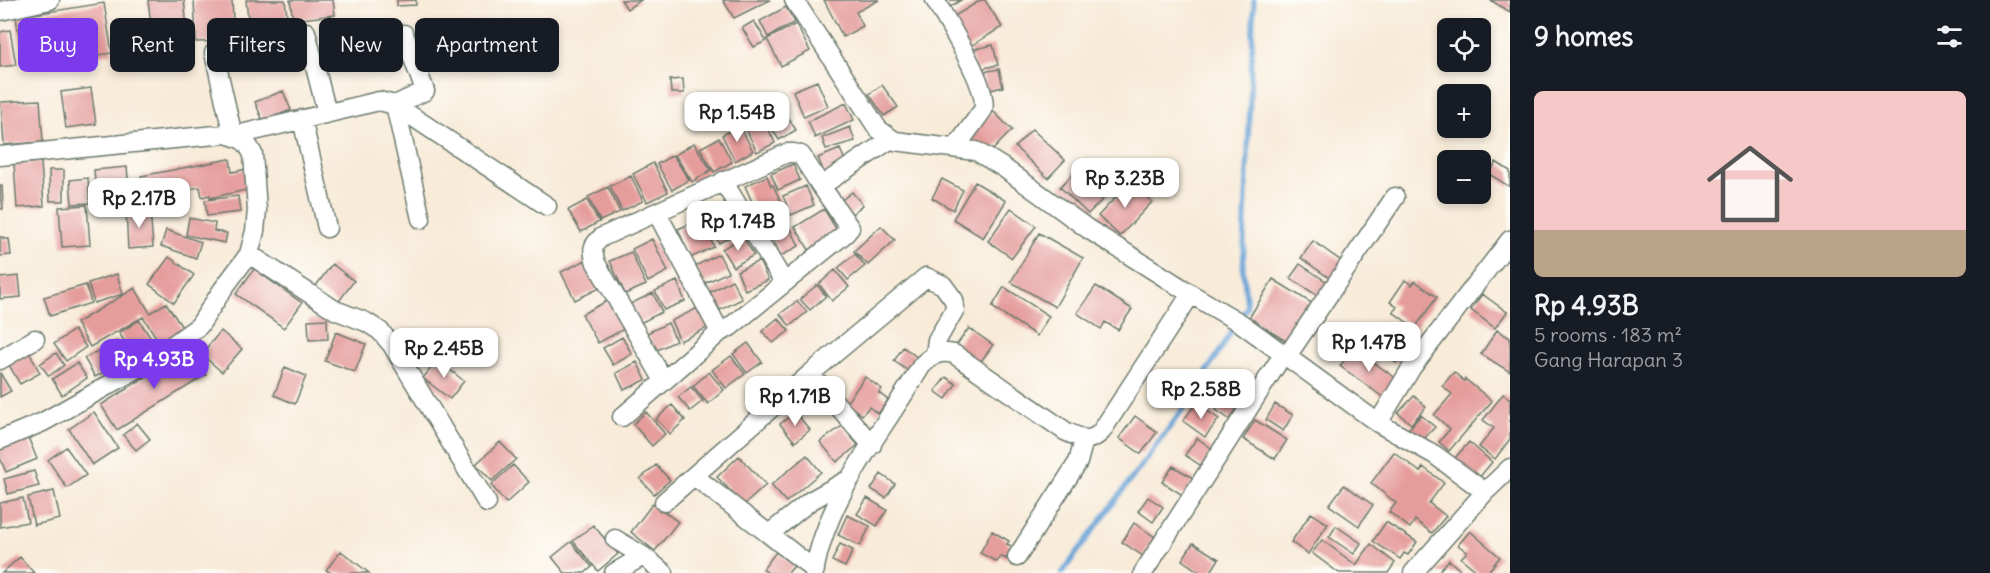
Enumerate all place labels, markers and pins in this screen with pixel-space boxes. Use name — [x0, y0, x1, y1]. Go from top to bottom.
pin: Rp 1.54B — [675, 92, 799, 143]
pin: Rp 3.23B — [1063, 158, 1187, 209]
pin: Rp 2.17B — [77, 178, 201, 229]
pin: Rp 1.74B — [676, 201, 800, 252]
pin: Rp 1.47B — [1307, 322, 1431, 373]
pin: Rp 2.45B — [382, 328, 506, 379]
pin: Rp 4.93B — [92, 339, 216, 390]
pin: Rp 2.58B — [1139, 369, 1263, 420]
pin: Rp 1.71B — [733, 376, 857, 427]

